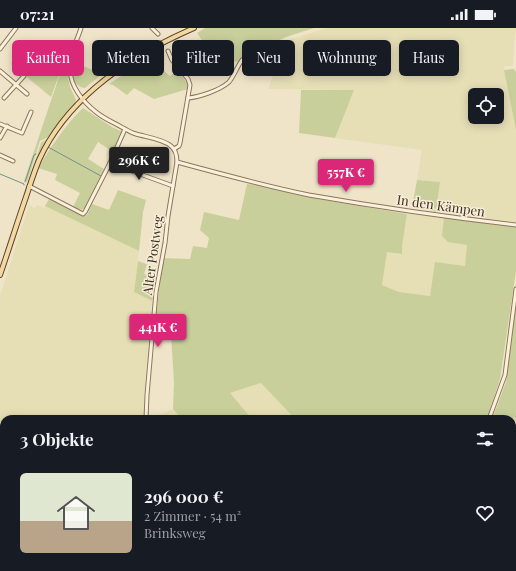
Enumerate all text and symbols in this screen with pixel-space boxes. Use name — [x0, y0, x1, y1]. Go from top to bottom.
text: 07:21 — [20, 4, 54, 24]
chip: Kaufen — [12, 40, 84, 76]
chip: Mieten — [92, 40, 164, 76]
chip: Filter — [172, 40, 234, 76]
chip: Neu — [242, 40, 295, 76]
chip: Wohnung — [303, 40, 391, 76]
chip: Haus — [399, 40, 459, 76]
map controls — [468, 88, 504, 124]
button: locate — [468, 88, 504, 124]
pin: 296K € — [106, 147, 172, 181]
text: 296K € — [118, 151, 160, 168]
pin: 557K € — [313, 159, 379, 193]
text: 557K € — [327, 163, 365, 180]
street label: In den Kämpen — [396, 190, 486, 220]
street label: Alter Postweg — [138, 214, 166, 297]
pin: 441K € — [125, 314, 191, 348]
text: 441K € — [138, 318, 178, 335]
text: 3 Objekte — [20, 428, 94, 450]
icon: filters — [474, 428, 496, 450]
text: 296 000 € — [144, 485, 224, 507]
icon: home — [52, 489, 100, 537]
icon: heart — [474, 502, 496, 524]
text: 2 Zimmer · 54 m² — [144, 507, 241, 524]
text: Brinksweg — [144, 524, 206, 541]

